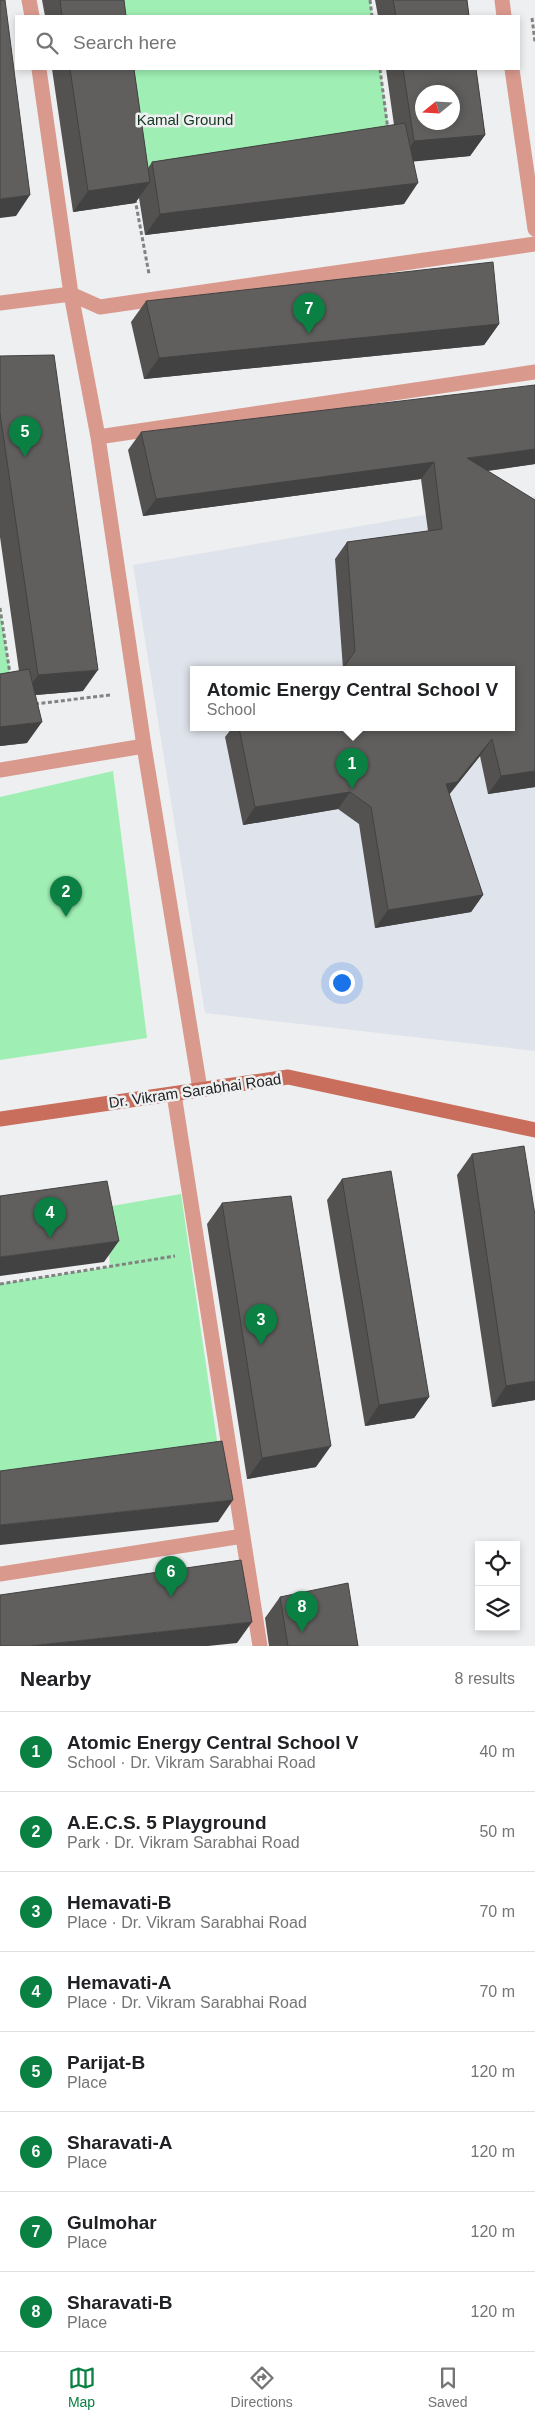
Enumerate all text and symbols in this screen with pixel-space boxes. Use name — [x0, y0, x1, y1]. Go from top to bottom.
search box — [15, 15, 520, 70]
icon: search — [33, 29, 61, 57]
text: Search here — [73, 32, 177, 53]
north arrow — [415, 85, 460, 130]
park label: Kamal Ground — [137, 111, 233, 128]
pin: 7 — [293, 293, 325, 334]
pin: 5 — [9, 416, 41, 457]
popup — [190, 666, 515, 731]
text: Atomic Energy Central School V — [207, 679, 498, 700]
text: School — [207, 701, 256, 718]
pin: 1 — [336, 748, 368, 789]
pin: 2 — [50, 876, 82, 917]
your location — [329, 970, 355, 996]
street label: Dr. Vikram Sarabhai Road — [108, 1070, 282, 1111]
pin: 4 — [34, 1197, 66, 1238]
pin: 3 — [245, 1304, 277, 1345]
map controls — [475, 1541, 520, 1631]
button: locate — [475, 1541, 520, 1586]
pin: 6 — [155, 1556, 187, 1597]
button: layers — [475, 1586, 520, 1631]
pin: 8 — [286, 1591, 318, 1632]
text: Nearby — [20, 1667, 91, 1690]
text: 8 results — [455, 1670, 515, 1687]
text: Atomic Energy Central School V — [67, 1732, 358, 1753]
text: 1 — [32, 1743, 40, 1760]
text: 40 m — [479, 1743, 515, 1760]
text: School · Dr. Vikram Sarabhai Road — [67, 1754, 316, 1771]
text: A.E.C.S. 5 Playground — [67, 1812, 267, 1833]
text: 2 — [32, 1823, 40, 1840]
text: 50 m — [479, 1823, 515, 1840]
text: Park · Dr. Vikram Sarabhai Road — [67, 1834, 300, 1851]
text: Hemavati-B — [67, 1892, 172, 1913]
text: 3 — [32, 1903, 40, 1920]
text: 70 m — [479, 1903, 515, 1920]
text: Place · Dr. Vikram Sarabhai Road — [67, 1914, 307, 1931]
text: Hemavati-A — [67, 1972, 172, 1993]
text: 4 — [32, 1983, 40, 2000]
text: 70 m — [479, 1983, 515, 2000]
text: Place · Dr. Vikram Sarabhai Road — [67, 1994, 307, 2011]
text: Parijat-B — [67, 2052, 145, 2073]
text: 5 — [32, 2063, 40, 2080]
text: 120 m — [471, 2063, 515, 2080]
text: Place — [67, 2074, 107, 2091]
text: Sharavati-A — [67, 2132, 173, 2153]
text: 6 — [32, 2143, 40, 2160]
text: 120 m — [471, 2143, 515, 2160]
text: Place — [67, 2154, 107, 2171]
text: Gulmohar — [67, 2212, 157, 2233]
text: 7 — [32, 2223, 40, 2240]
text: 120 m — [471, 2223, 515, 2240]
text: Place — [67, 2234, 107, 2251]
text: Sharavati-B — [67, 2292, 173, 2313]
text: 8 — [32, 2303, 40, 2320]
text: 120 m — [471, 2303, 515, 2320]
text: Place — [67, 2314, 107, 2331]
tab: Map — [68, 2364, 96, 2410]
tab: Directions — [231, 2364, 293, 2410]
tab: Saved — [428, 2364, 467, 2410]

